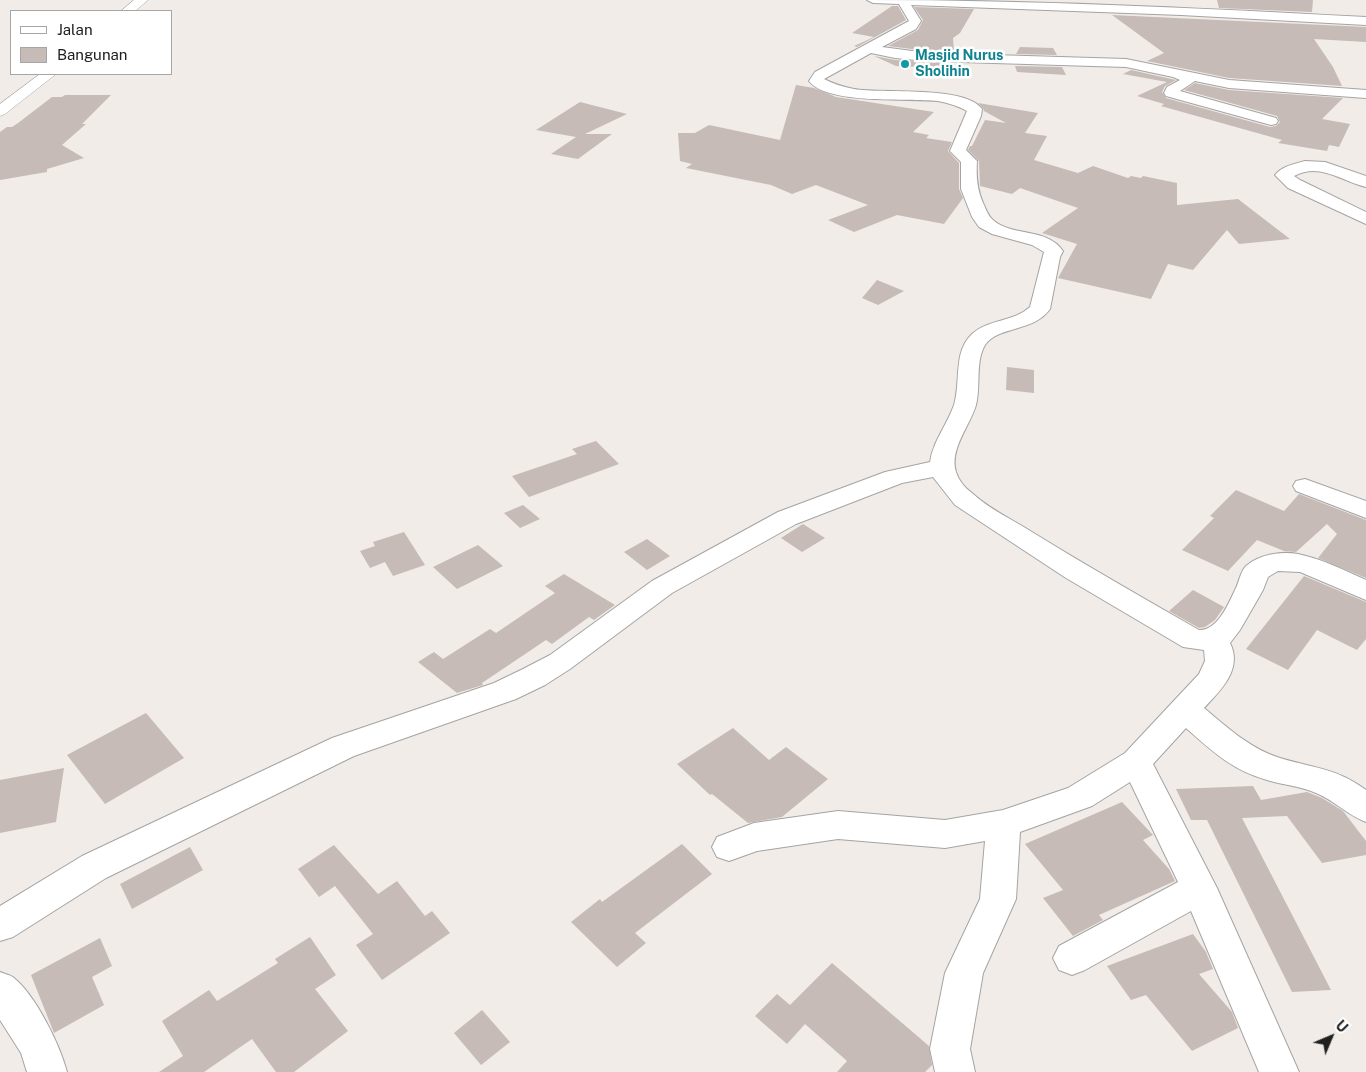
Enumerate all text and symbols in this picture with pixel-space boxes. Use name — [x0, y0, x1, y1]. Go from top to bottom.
legend — [10, 10, 172, 75]
text: Jalan — [57, 21, 93, 38]
text: Bangunan — [57, 46, 128, 63]
place label: Masjid Nurus Sholihin — [915, 48, 1003, 80]
marker: Masjid Nurus Sholihin — [899, 58, 911, 70]
north arrow — [1306, 1012, 1356, 1062]
text: U — [1332, 1017, 1351, 1036]

